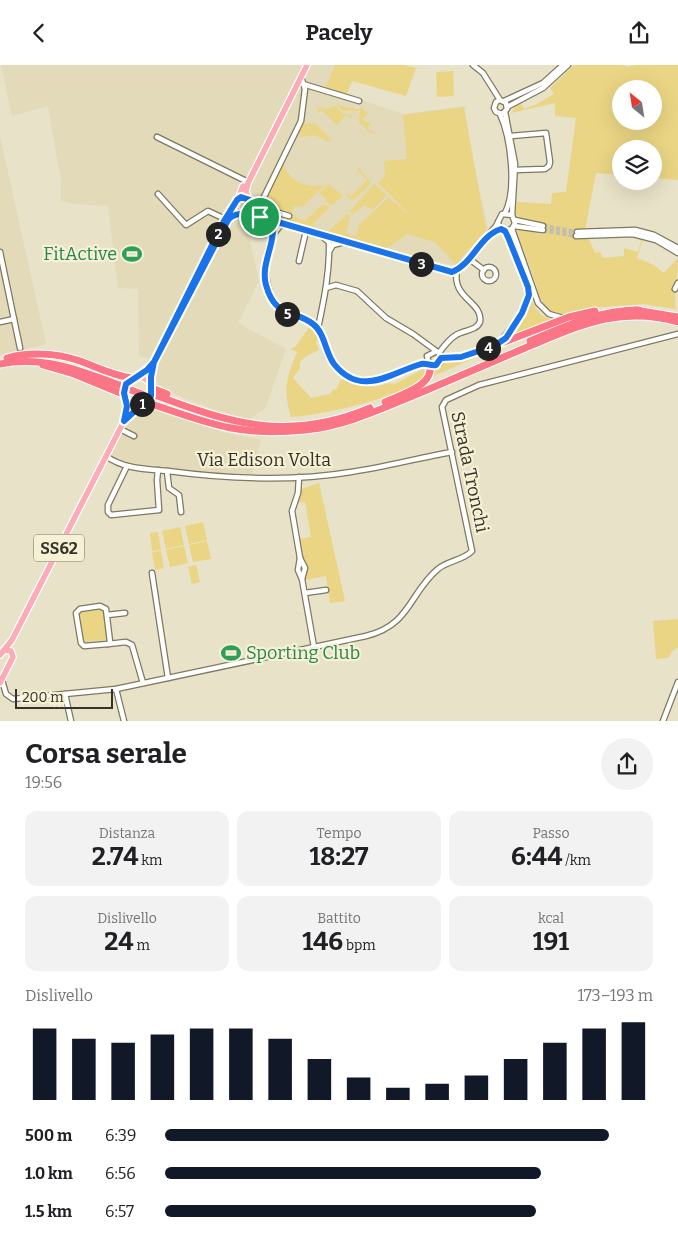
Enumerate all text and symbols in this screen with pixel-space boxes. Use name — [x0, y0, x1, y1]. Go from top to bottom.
icon: back — [25, 19, 53, 47]
text: Pacely — [305, 19, 373, 46]
icon: share — [625, 19, 653, 47]
north arrow — [612, 80, 662, 130]
map controls — [612, 80, 662, 190]
button: layers — [612, 140, 662, 190]
pin — [239, 196, 281, 238]
icon: arrive — [246, 203, 274, 231]
pin: 2 — [206, 221, 230, 247]
text: 2 — [215, 226, 222, 243]
place label: FitActive — [43, 243, 117, 265]
sports icon: FitActive — [121, 243, 143, 265]
pin: 3 — [408, 251, 434, 277]
text: 3 — [417, 256, 426, 273]
pin: 5 — [274, 301, 300, 327]
text: 5 — [284, 306, 291, 323]
pin: 4 — [476, 335, 500, 361]
text: 4 — [484, 340, 493, 357]
pin: 1 — [130, 391, 154, 417]
text: 1 — [139, 396, 146, 413]
street label: Strada Tronchi — [446, 410, 494, 534]
street label: Via Edison Volta — [197, 449, 331, 471]
road number: SS62 — [34, 534, 84, 561]
sports icon: Sporting Club — [220, 642, 242, 664]
place label: Sporting Club — [246, 642, 360, 664]
scale bar — [15, 685, 112, 709]
text: 200 m — [22, 689, 64, 706]
text: Corsa serale — [25, 737, 187, 770]
button: share — [601, 738, 653, 790]
text: 19:56 — [25, 773, 62, 792]
text: Distanza — [99, 825, 155, 842]
text: Tempo — [317, 825, 361, 842]
text: Passo — [532, 825, 570, 842]
text: 2.74 — [92, 842, 138, 872]
text: 18:27 — [309, 842, 369, 872]
text: 6:44 — [511, 842, 562, 872]
text: km — [138, 852, 162, 869]
text: /km — [562, 852, 591, 869]
text: Dislivello — [97, 910, 157, 927]
text: Battito — [317, 910, 361, 927]
text: kcal — [538, 910, 564, 927]
text: 24 — [104, 927, 134, 957]
text: 146 — [302, 927, 343, 957]
text: 191 — [533, 927, 569, 957]
text: m — [134, 937, 150, 954]
text: bpm — [343, 937, 376, 954]
text: Dislivello — [25, 986, 93, 1005]
text: 173–193 m — [578, 986, 653, 1005]
text: 500 m — [25, 1126, 72, 1145]
text: 6:39 — [105, 1126, 136, 1145]
text: 1.0 km — [25, 1164, 73, 1183]
text: 6:56 — [105, 1164, 136, 1183]
text: 1.5 km — [25, 1202, 72, 1221]
text: 6:57 — [105, 1202, 134, 1221]

